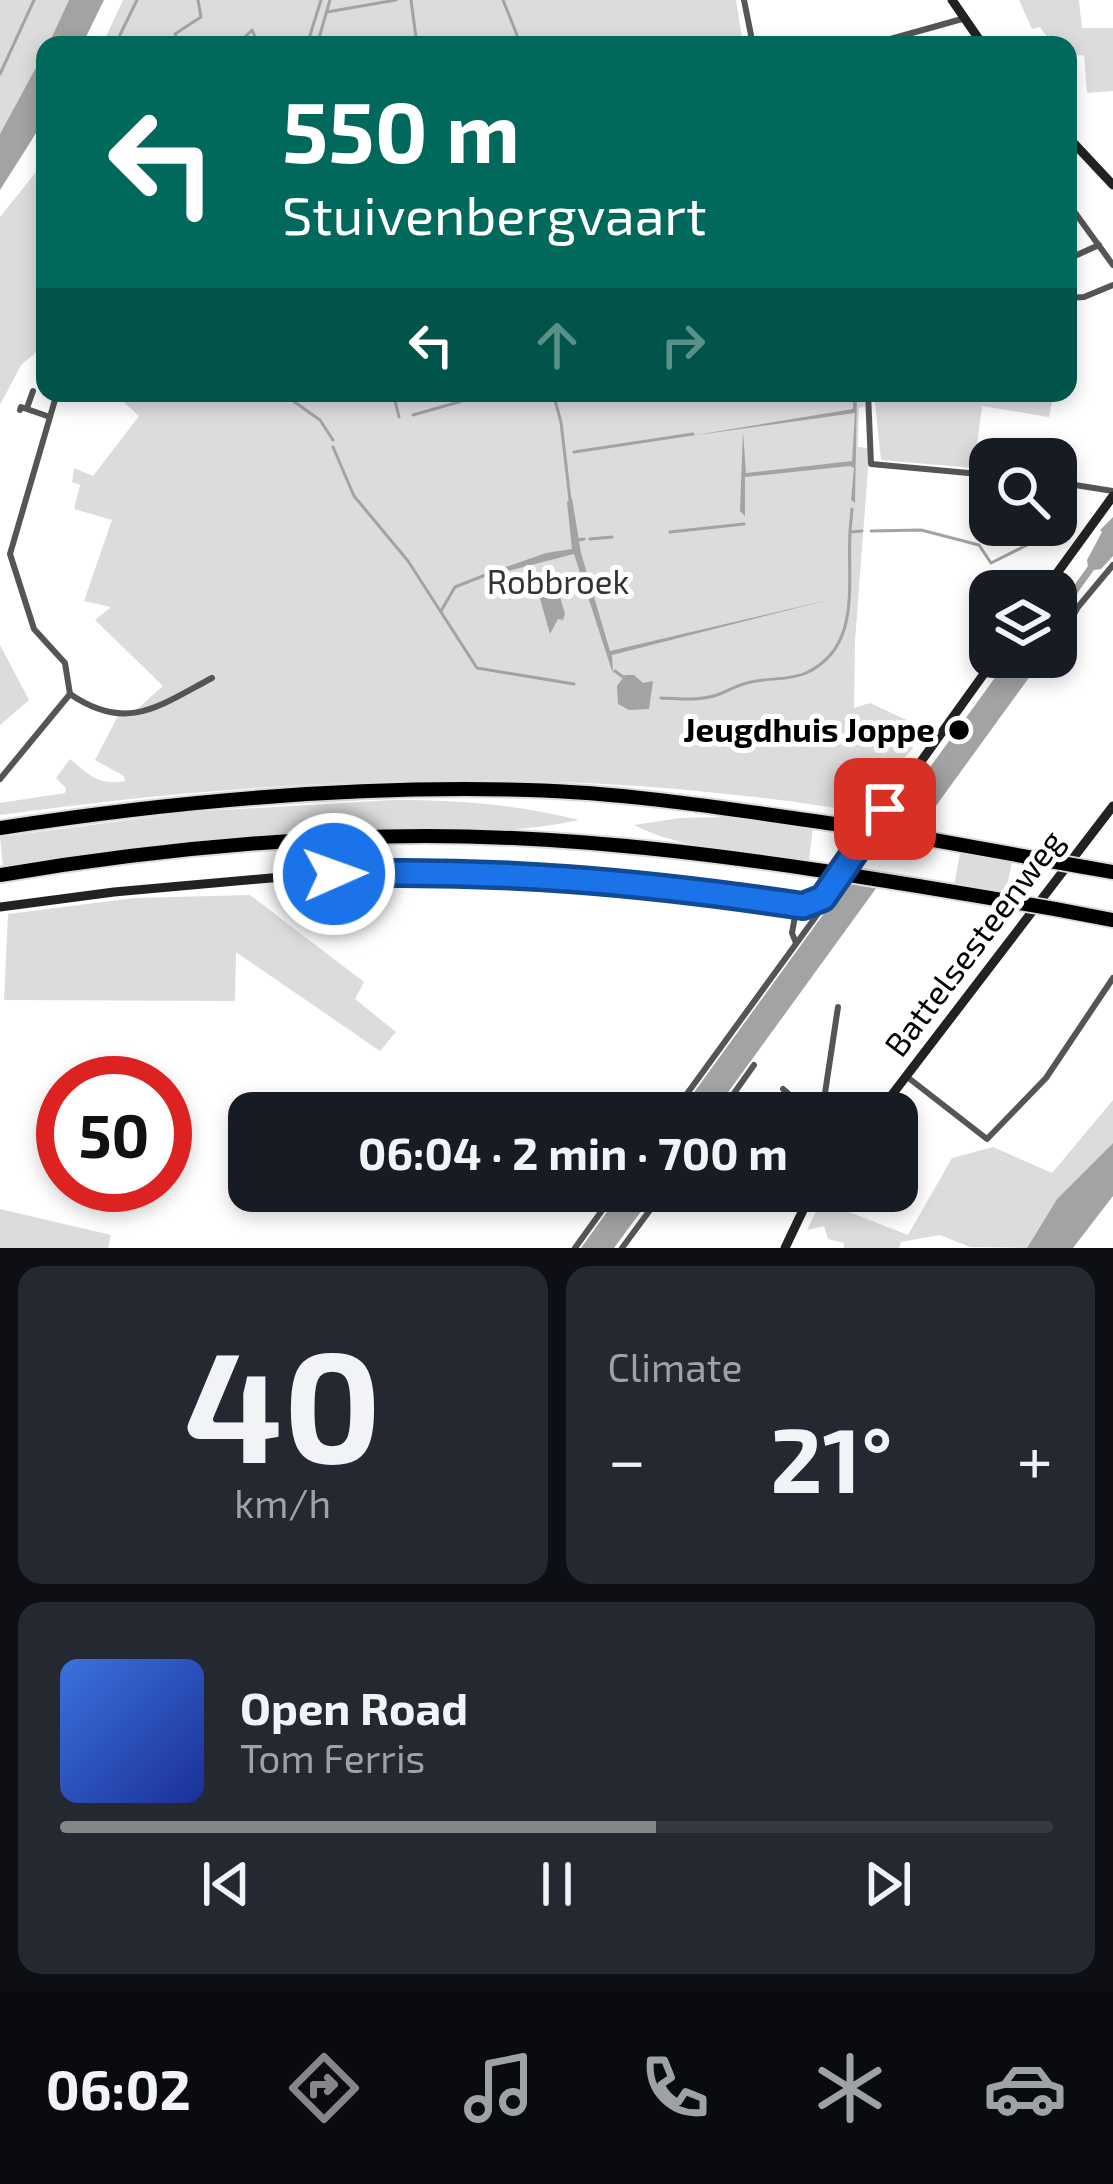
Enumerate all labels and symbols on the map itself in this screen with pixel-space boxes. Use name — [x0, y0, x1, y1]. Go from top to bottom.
park label: Robbroek — [487, 561, 630, 601]
place label: Jeugdhuis Joppe — [683, 709, 935, 749]
marker: Jeugdhuis Joppe — [946, 717, 972, 743]
pin — [834, 758, 936, 860]
position arrow — [271, 811, 397, 937]
street label: Battelsesteenweg — [875, 821, 1071, 1063]
speed limit sign: 50 — [36, 1056, 192, 1212]

